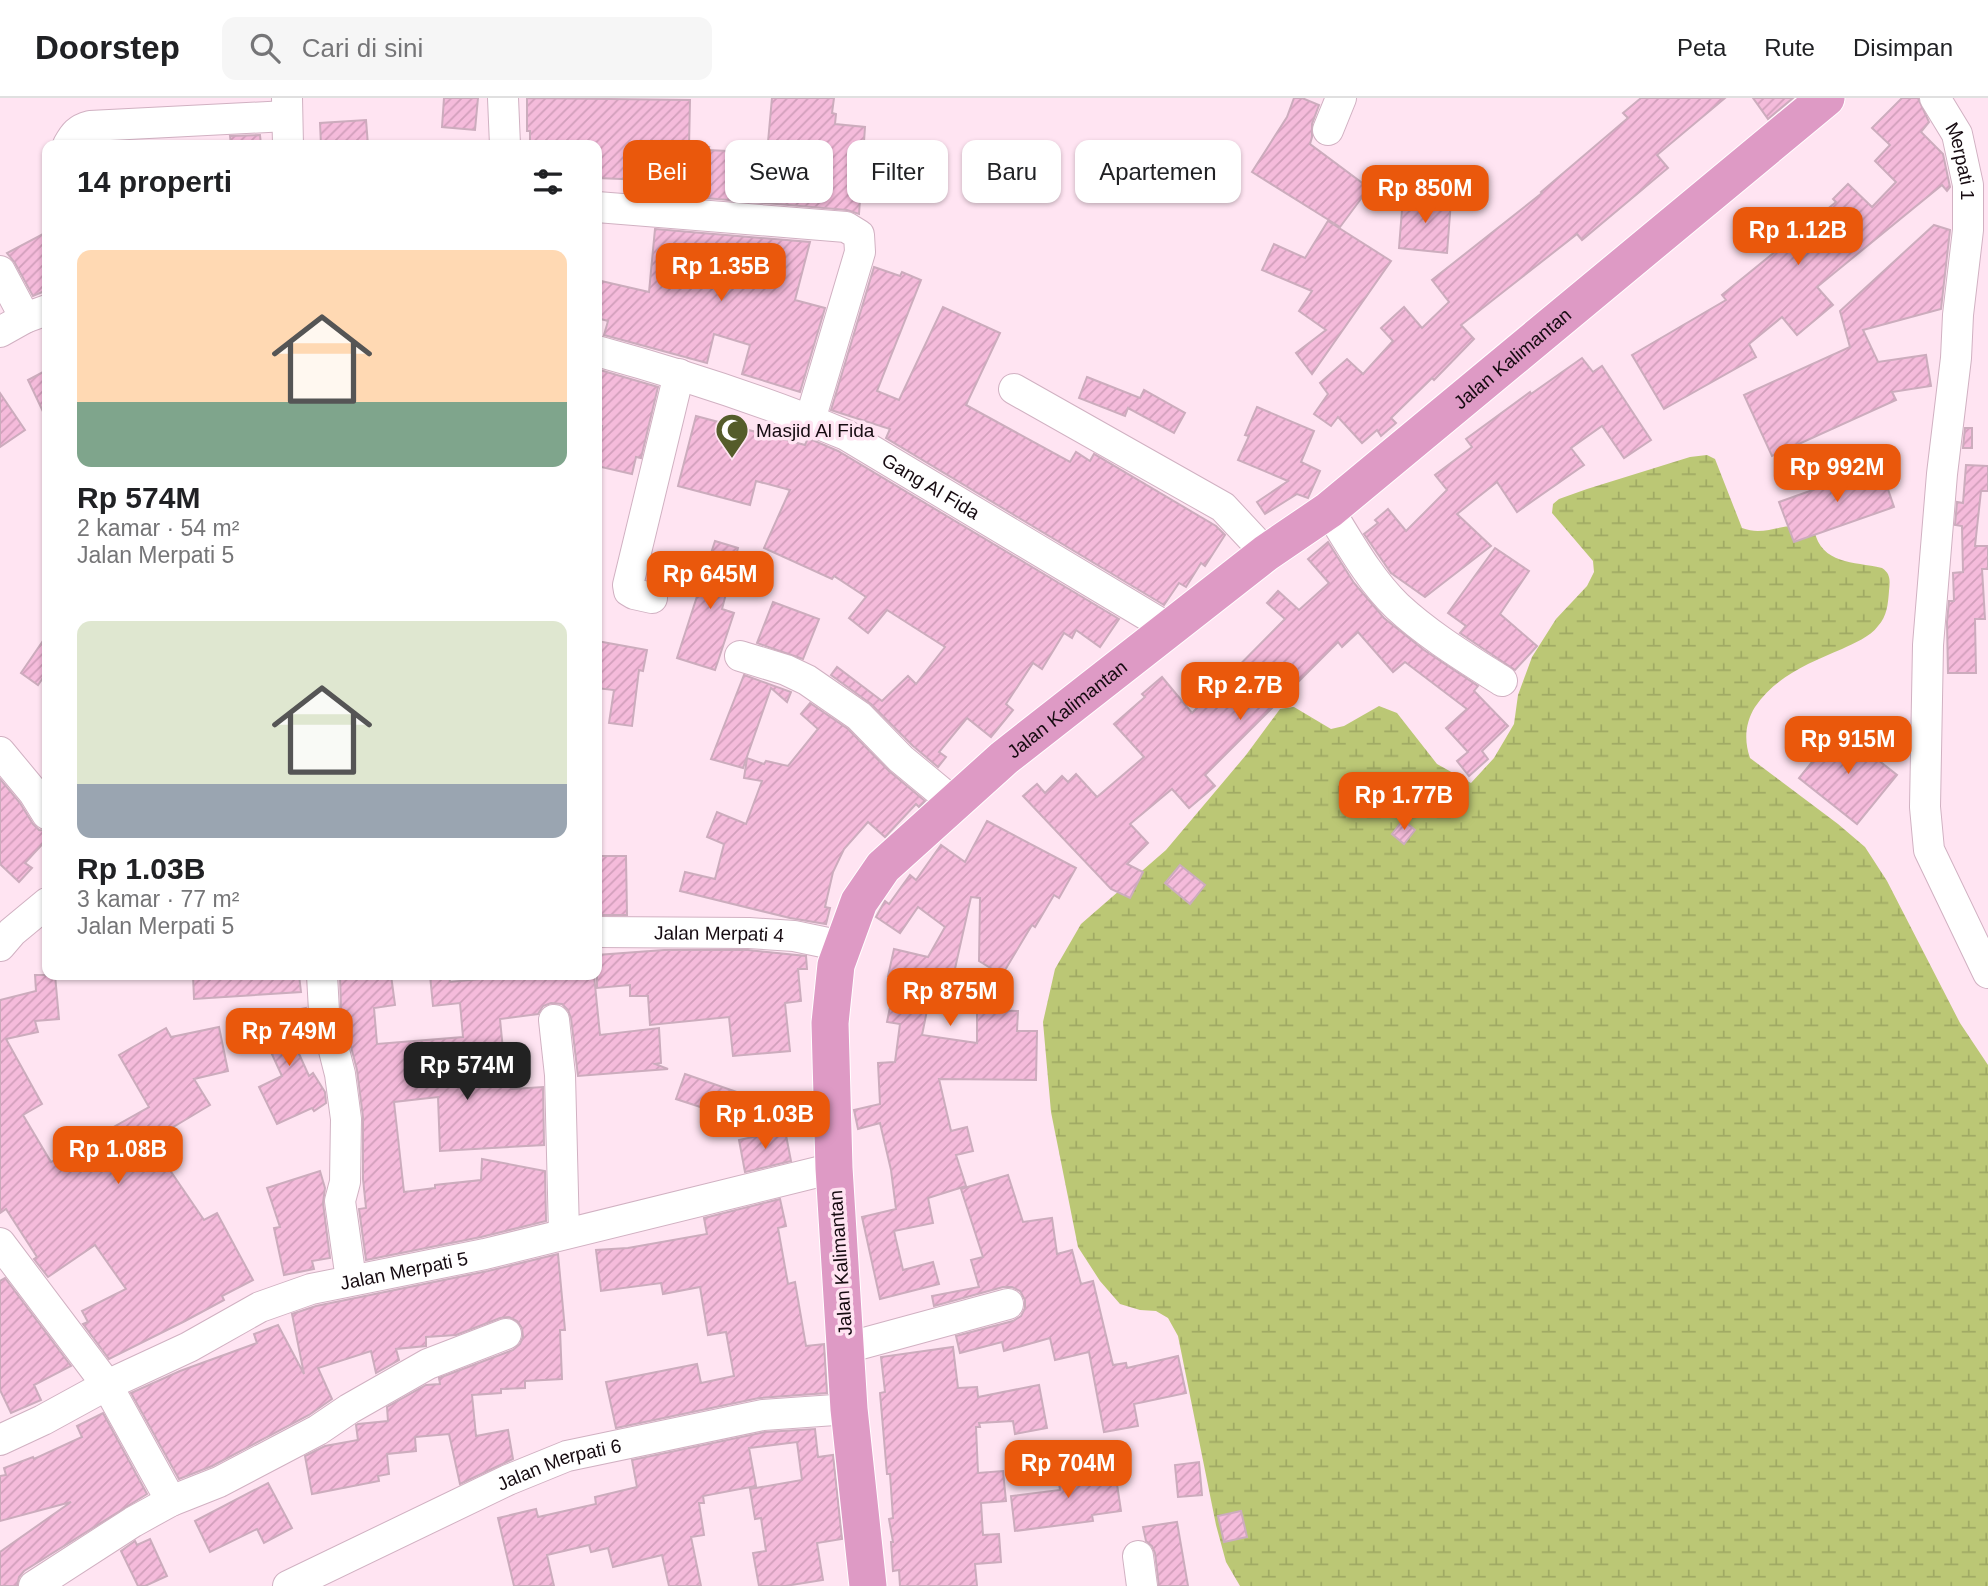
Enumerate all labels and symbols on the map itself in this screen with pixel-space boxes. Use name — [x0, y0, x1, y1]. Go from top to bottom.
street label: Merpati 1 — [1941, 119, 1978, 200]
pin: Rp 850M — [1360, 166, 1490, 225]
pin: Rp 1.12B — [1726, 208, 1870, 267]
pin: Rp 1.35B — [649, 244, 793, 303]
street label: Jalan Kalimantan — [1450, 304, 1575, 413]
mosque icon: Masjid Al Fida — [713, 411, 751, 460]
place label: Masjid Al Fida — [756, 420, 875, 441]
pin: Rp 992M — [1772, 444, 1902, 504]
street label: Gang Al Fida — [878, 449, 984, 524]
pin: Rp 645M — [645, 552, 775, 611]
street label: Jalan Kalimantan — [1003, 656, 1131, 762]
pin: Rp 2.7B — [1175, 662, 1305, 722]
pin: Rp 915M — [1783, 716, 1913, 776]
pin: Rp 1.77B — [1332, 772, 1476, 832]
street label: Jalan Merpati 4 — [654, 922, 785, 946]
pin: Rp 875M — [885, 968, 1015, 1028]
pin: Rp 749M — [224, 1009, 354, 1068]
pin: Rp 574M — [402, 1042, 532, 1102]
pin: Rp 1.03B — [693, 1091, 837, 1151]
pin: Rp 1.08B — [46, 1126, 190, 1186]
street label: Jalan Kalimantan — [825, 1190, 856, 1336]
street label: Jalan Merpati 5 — [338, 1248, 470, 1294]
street label: Jalan Merpati 6 — [494, 1435, 623, 1495]
pin: Rp 704M — [1003, 1440, 1133, 1500]

